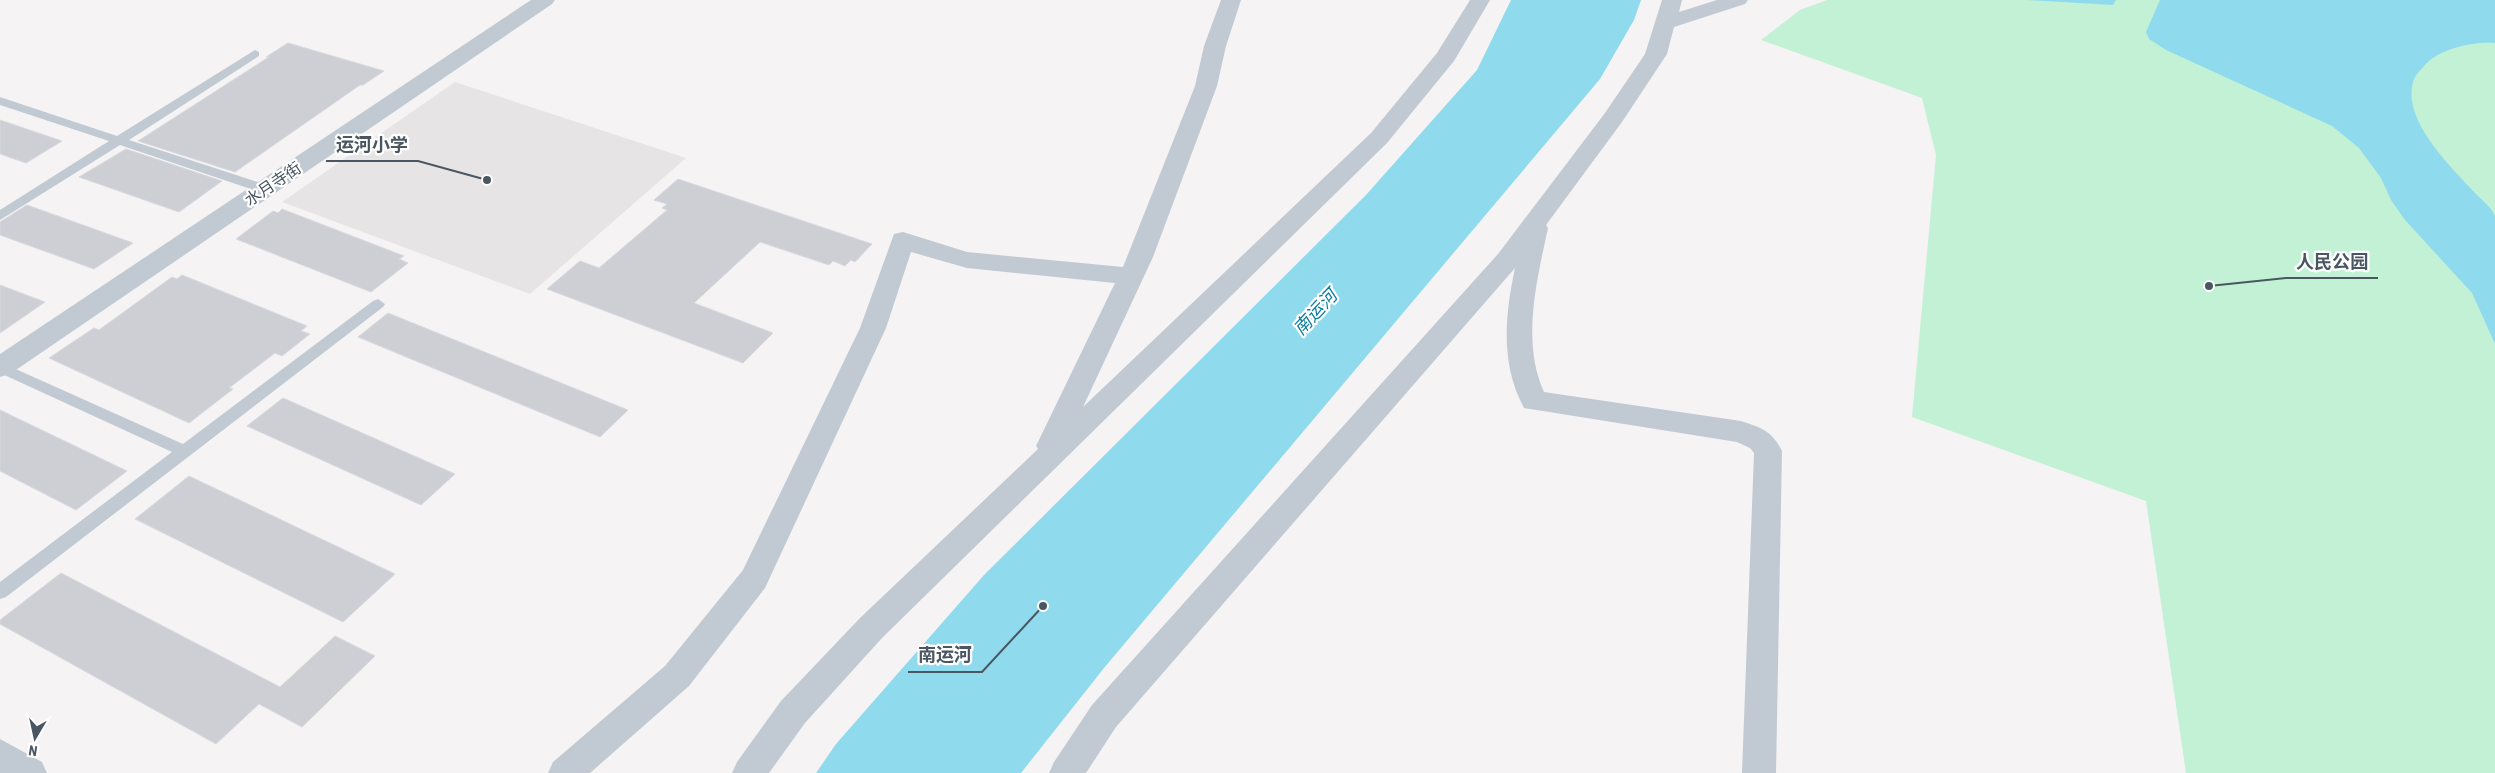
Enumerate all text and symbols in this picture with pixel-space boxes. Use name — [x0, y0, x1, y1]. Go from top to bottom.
callout: 运河小学 — [326, 128, 418, 161]
text: 运河小学 — [336, 134, 408, 155]
street label: 水月寺街 — [241, 158, 305, 210]
callout: 人民公园 — [2286, 245, 2378, 278]
text: 人民公园 — [2296, 251, 2368, 272]
water label: 南运河 — [1289, 283, 1343, 339]
callout: 南运河 — [908, 639, 982, 672]
text: 南运河 — [918, 644, 972, 665]
north arrow — [10, 713, 60, 763]
text: N — [27, 742, 38, 759]

